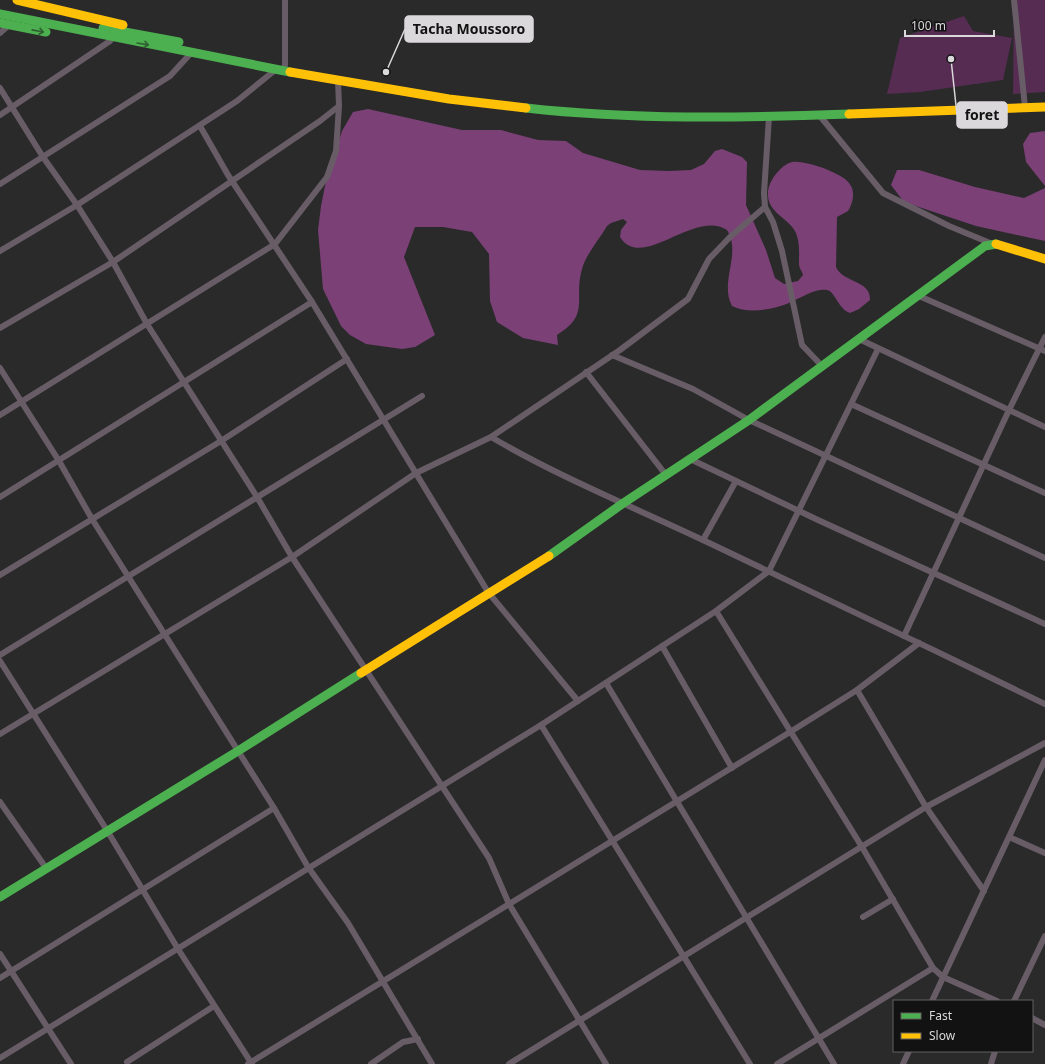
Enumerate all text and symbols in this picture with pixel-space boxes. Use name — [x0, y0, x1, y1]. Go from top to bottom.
scale bar — [905, 12, 994, 38]
callout: Tacha Moussoro — [405, 16, 533, 42]
text: 100 m — [911, 17, 946, 34]
text: Tacha Moussoro — [413, 19, 525, 38]
one-way arrow — [31, 27, 44, 35]
one-way arrow — [136, 40, 149, 48]
callout: foret — [957, 102, 1007, 128]
text: foret — [965, 105, 999, 124]
legend — [893, 1000, 1033, 1052]
text: Fast — [929, 1007, 953, 1024]
text: Slow — [929, 1027, 956, 1044]

